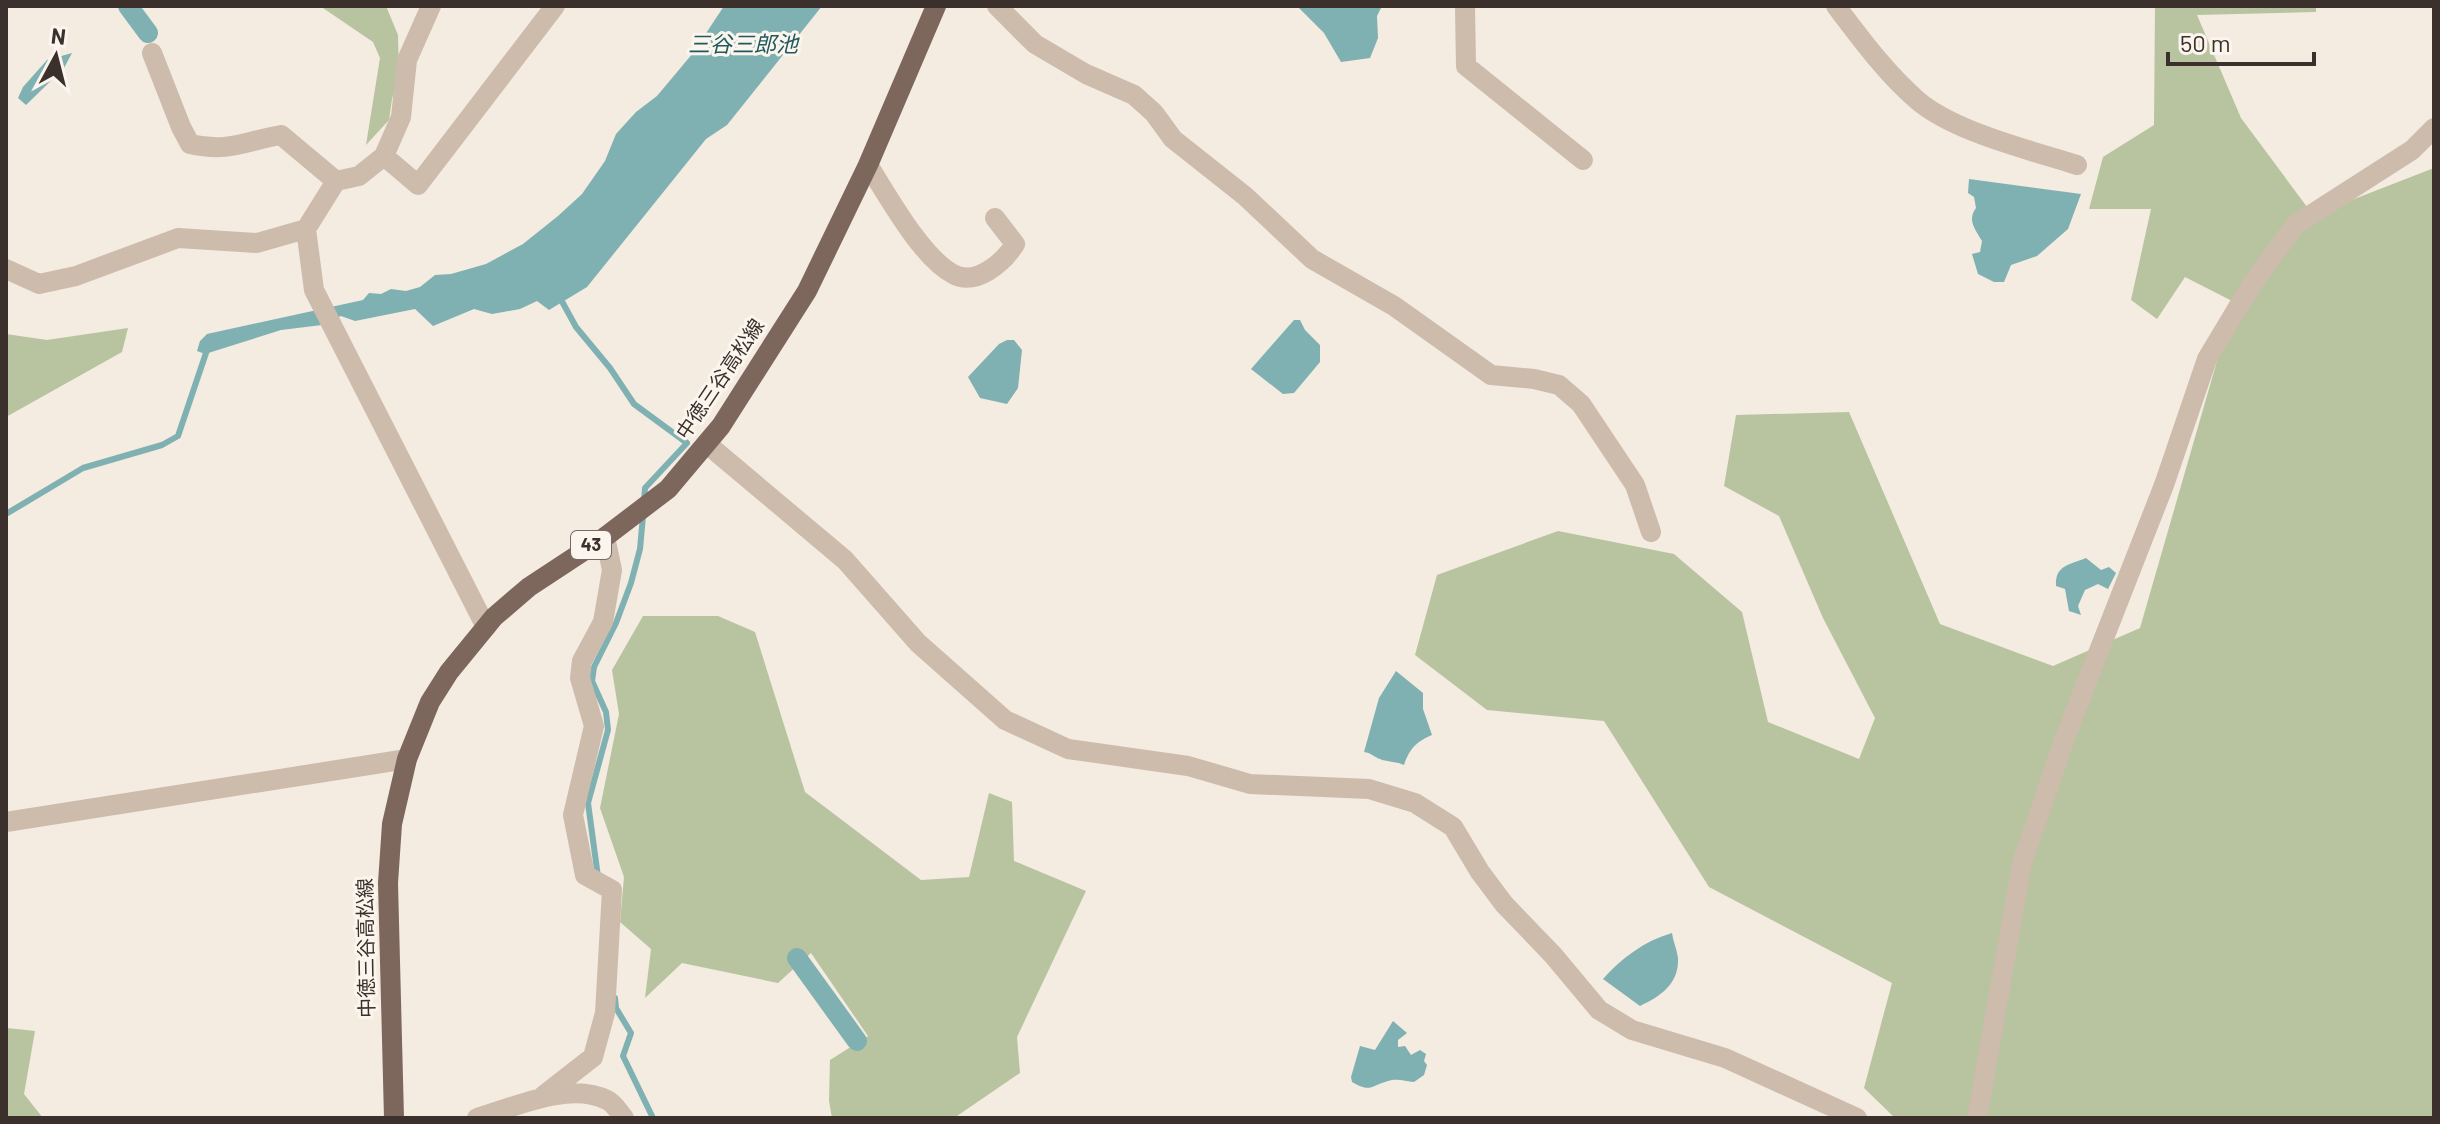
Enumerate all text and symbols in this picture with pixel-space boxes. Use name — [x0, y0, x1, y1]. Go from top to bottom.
north arrow — [16, 16, 96, 96]
scale bar — [2168, 16, 2314, 66]
text: N — [50, 21, 67, 49]
text: 50 m — [2180, 28, 2231, 57]
water label: 三谷三郎池 — [688, 30, 800, 56]
street label: 中徳三谷高松線 — [670, 314, 768, 443]
road number: 43 — [571, 531, 611, 559]
street label: 中徳三谷高松線 — [352, 878, 378, 1018]

